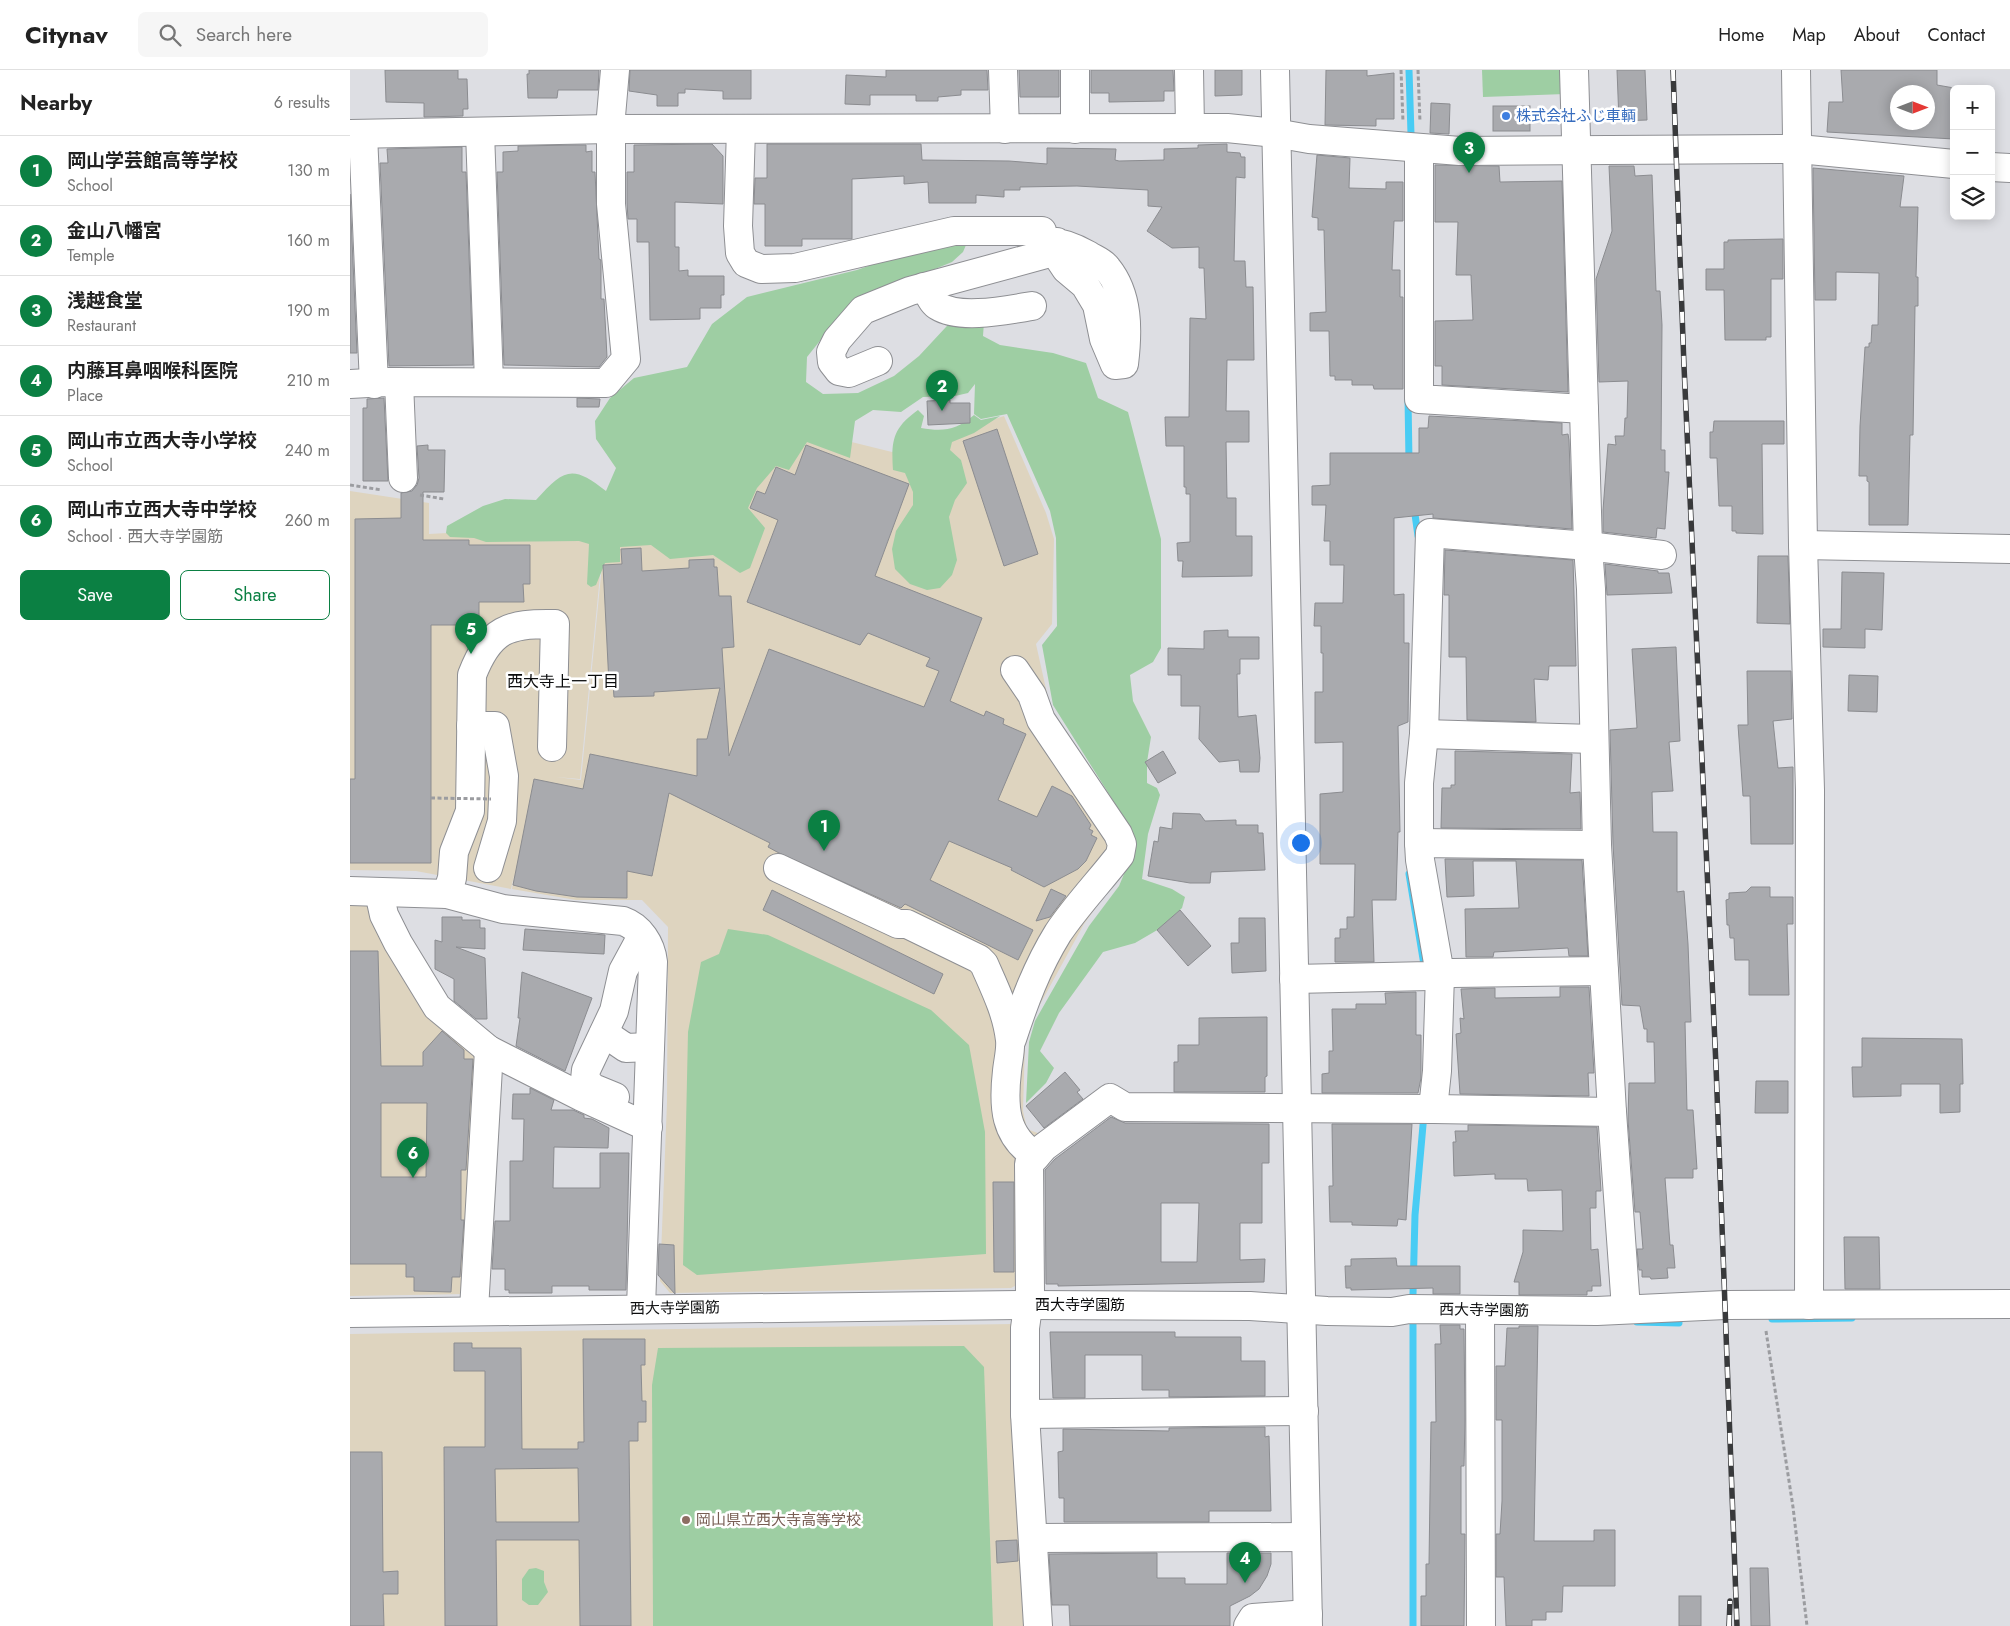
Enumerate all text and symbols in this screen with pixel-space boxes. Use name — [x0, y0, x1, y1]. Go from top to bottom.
search box — [138, 12, 488, 57]
text: Citynav — [25, 17, 108, 52]
icon: search — [156, 21, 184, 49]
text: Search here — [196, 21, 292, 48]
text: Home — [1718, 22, 1764, 48]
text: Map — [1792, 22, 1826, 48]
text: About — [1854, 22, 1899, 48]
text: Contact — [1927, 22, 1985, 48]
north arrow — [1890, 85, 1935, 130]
map controls — [1950, 85, 1995, 220]
button: + — [1950, 85, 1995, 130]
text: Nearby — [20, 88, 92, 118]
text: 6 results — [274, 91, 330, 114]
place label: 株式会社ふじ車輌 — [1516, 105, 1636, 127]
marker: 株式会社ふじ車輌 — [1500, 110, 1512, 122]
button: − — [1950, 130, 1995, 175]
pin: 3 — [1453, 132, 1485, 173]
text: 岡山学芸館高等学校 — [67, 147, 238, 174]
text: 1 — [32, 159, 40, 182]
text: 130 m — [287, 159, 330, 182]
text: School — [67, 174, 113, 197]
button: layers — [1950, 175, 1995, 220]
text: 金山八幡宮 — [67, 217, 162, 244]
text: 2 — [31, 229, 41, 252]
text: 160 m — [287, 229, 330, 252]
text: Temple — [67, 244, 115, 267]
text: 浅越食堂 — [67, 287, 143, 314]
text: 3 — [31, 299, 41, 322]
text: 190 m — [287, 299, 330, 322]
text: Restaurant — [67, 314, 136, 337]
text: 内藤耳鼻咽喉科医院 — [67, 357, 238, 384]
text: 4 — [30, 369, 42, 392]
text: 210 m — [287, 369, 330, 392]
pin: 2 — [926, 370, 958, 411]
text: Place — [67, 384, 103, 407]
text: 岡山市立西大寺小学校 — [67, 427, 257, 454]
text: 5 — [31, 439, 41, 462]
text: 240 m — [285, 439, 330, 462]
text: School — [67, 454, 113, 477]
text: 岡山市立西大寺中学校 — [67, 496, 257, 523]
text: 6 — [31, 509, 41, 532]
text: 260 m — [285, 509, 330, 532]
text: School · 西大寺学園筋 — [67, 525, 223, 548]
button: Save — [20, 570, 170, 620]
button: Share — [180, 570, 330, 620]
pin: 5 — [455, 613, 487, 654]
district label: 西大寺上一丁目 — [507, 670, 619, 693]
pin: 1 — [808, 810, 840, 851]
your location — [1288, 830, 1314, 856]
pin: 6 — [397, 1137, 429, 1178]
street label: 西大寺学園筋 — [1035, 1294, 1125, 1316]
street label: 西大寺学園筋 — [630, 1296, 720, 1320]
street label: 西大寺学園筋 — [1439, 1298, 1529, 1322]
place label: 岡山県立西大寺高等学校 — [696, 1509, 861, 1531]
marker: 岡山県立西大寺高等学校 — [680, 1514, 692, 1526]
pin: 4 — [1229, 1542, 1261, 1583]

